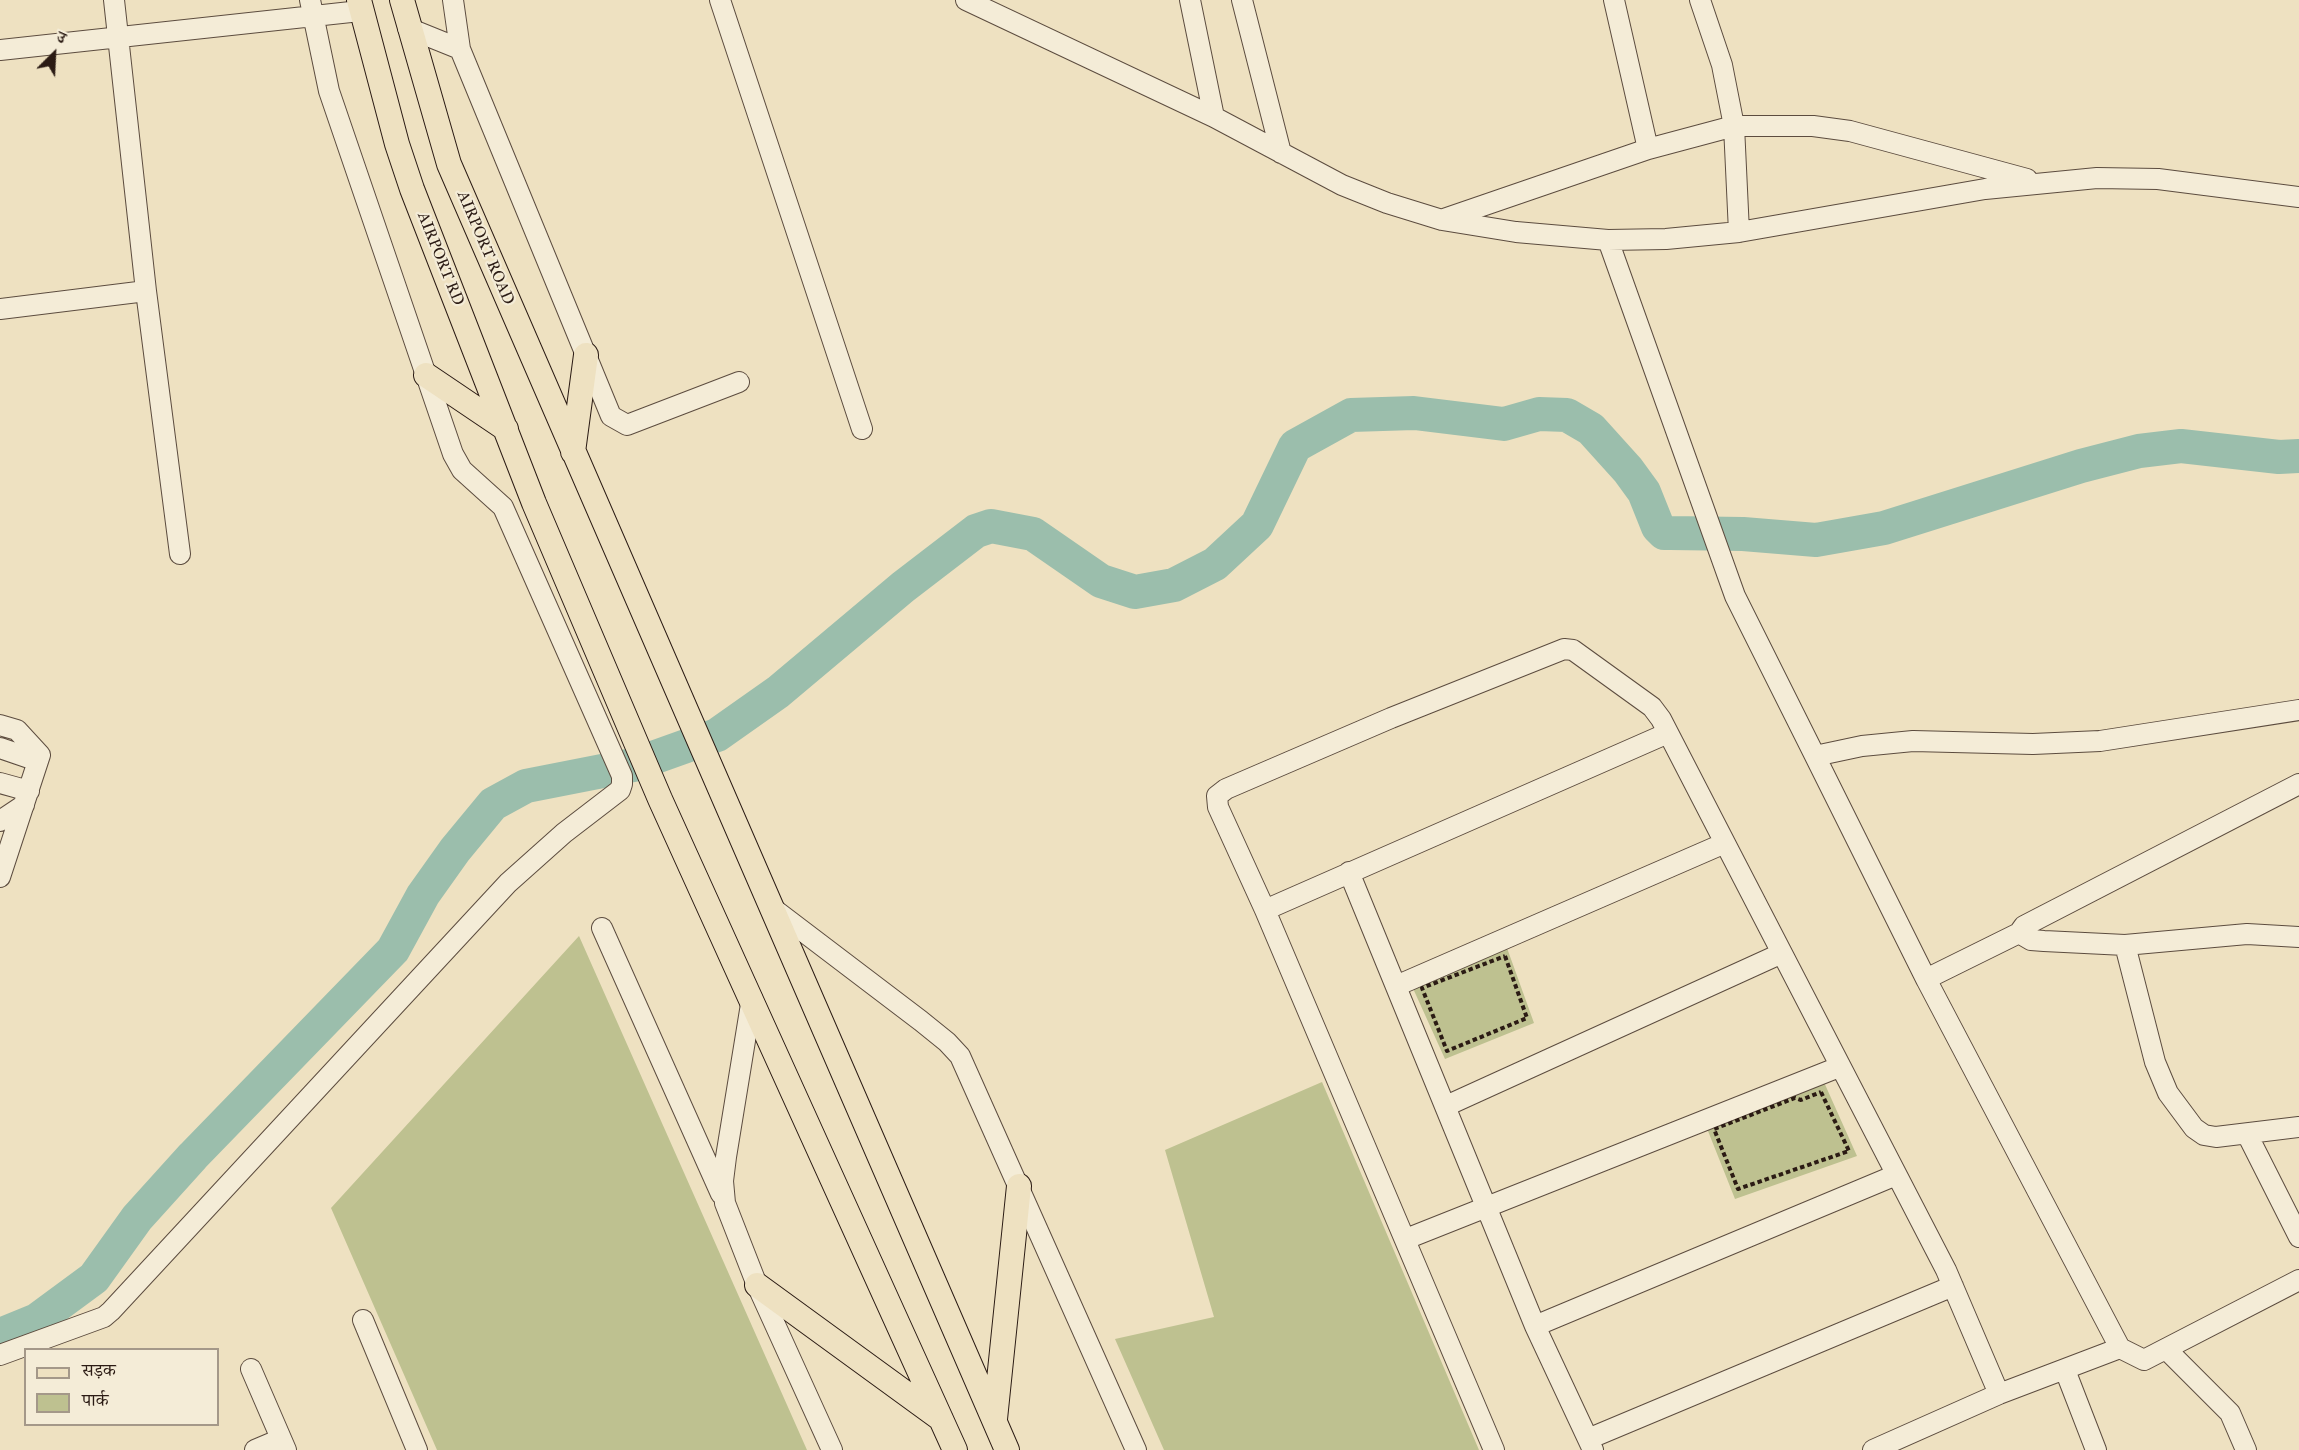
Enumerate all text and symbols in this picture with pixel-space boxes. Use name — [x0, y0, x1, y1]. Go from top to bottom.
north arrow — [24, 24, 84, 84]
text: उ — [54, 27, 69, 47]
street label: AIRPORT ROAD — [452, 188, 518, 308]
street label: AIRPORT RD — [412, 209, 468, 309]
legend — [24, 1348, 219, 1426]
text: सड़क — [82, 1359, 116, 1381]
text: पार्क — [82, 1389, 109, 1411]

